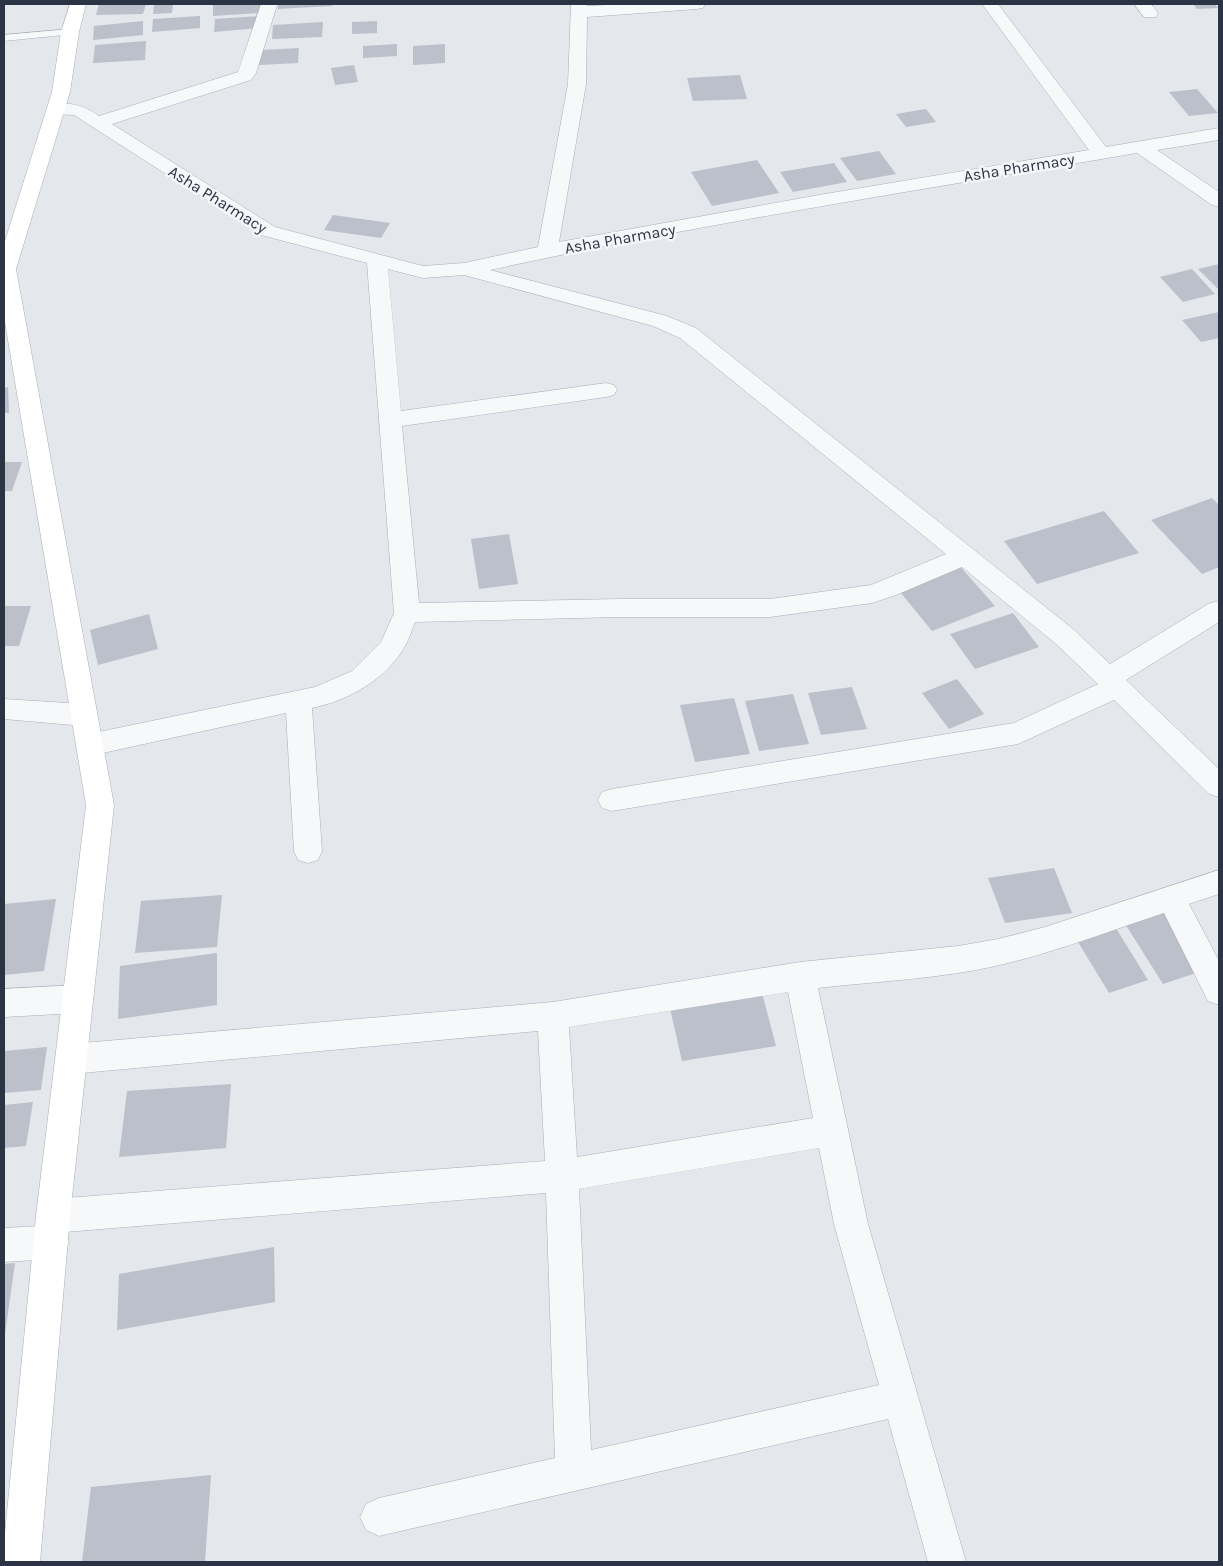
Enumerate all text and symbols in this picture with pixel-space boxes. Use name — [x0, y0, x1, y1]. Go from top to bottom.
street label: Asha Pharmacy — [962, 149, 1077, 186]
street label: Asha Pharmacy — [165, 162, 271, 238]
street label: Asha Pharmacy — [563, 219, 678, 258]

